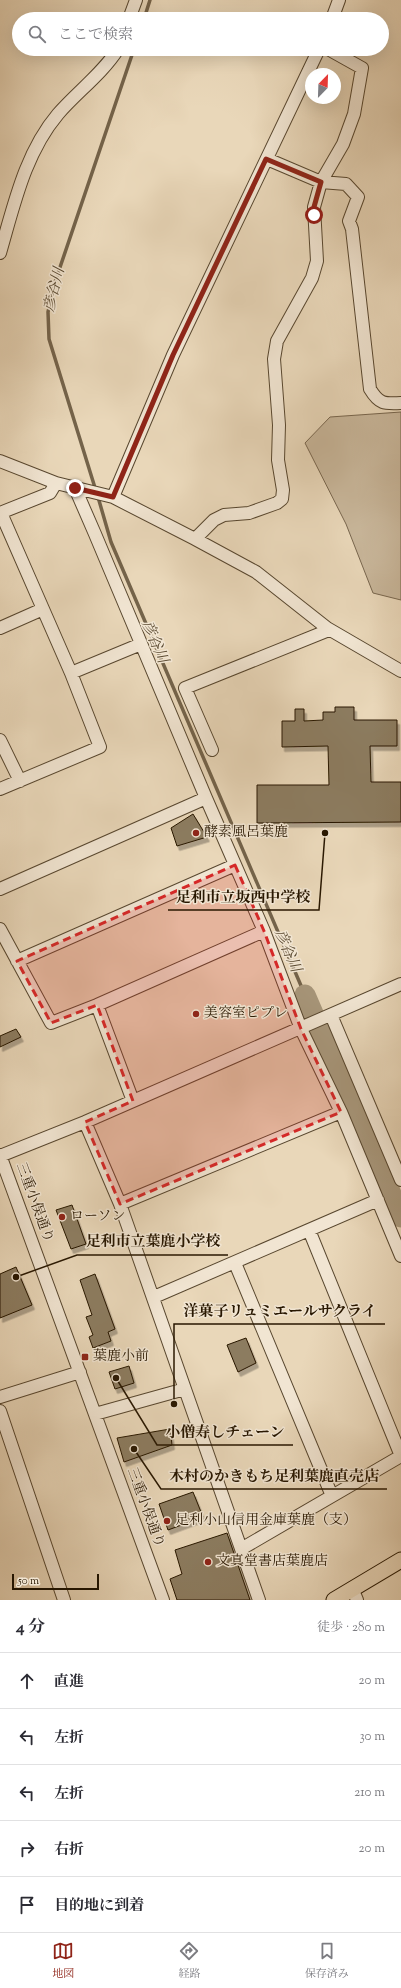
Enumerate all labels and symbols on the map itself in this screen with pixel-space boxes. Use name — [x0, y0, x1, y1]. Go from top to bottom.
north arrow — [305, 68, 341, 104]
route start — [305, 206, 323, 224]
water label: 彦谷川 — [39, 264, 71, 314]
route end — [66, 479, 84, 497]
water label: 彦谷川 — [136, 617, 173, 669]
place label: 酵素風呂葉鹿 — [204, 823, 288, 843]
marker: 酵素風呂葉鹿 — [191, 828, 201, 838]
callout: 足利市立坂西中学校 — [168, 883, 319, 910]
text: 足利市立坂西中学校 — [175, 888, 311, 909]
water label: 彦谷川 — [269, 926, 306, 978]
place label: 美容室ピプレ — [204, 1004, 287, 1024]
marker: 美容室ピプレ — [191, 1009, 201, 1019]
street label: 三重小俣通り — [10, 1160, 58, 1246]
place label: ローソン — [70, 1207, 125, 1227]
marker: ローソン — [57, 1212, 67, 1222]
callout: 足利市立葉鹿小学校 — [77, 1228, 228, 1255]
text: 足利市立葉鹿小学校 — [85, 1232, 221, 1253]
callout: 洋菓子リュミエールサクライ — [174, 1297, 385, 1324]
text: 洋菓子リュミエールサクライ — [183, 1302, 377, 1323]
place label: 葉鹿小前 — [93, 1347, 149, 1367]
marker: 葉鹿小前 — [80, 1352, 90, 1362]
callout: 小僧寿しチェーン — [157, 1418, 293, 1445]
text: 小僧寿しチェーン — [165, 1423, 285, 1444]
callout: 木村のかきもち足利葉鹿直売店 — [161, 1462, 387, 1489]
street label: 三重小俣通り — [121, 1465, 169, 1551]
text: 木村のかきもち足利葉鹿直売店 — [169, 1467, 379, 1488]
place label: 足利小山信用金庫葉鹿（支） — [175, 1511, 357, 1531]
marker: 足利小山信用金庫葉鹿（支） — [162, 1516, 172, 1526]
place label: 文真堂書店葉鹿店 — [216, 1552, 328, 1572]
marker: 文真堂書店葉鹿店 — [203, 1557, 213, 1567]
scale bar — [12, 1572, 99, 1591]

